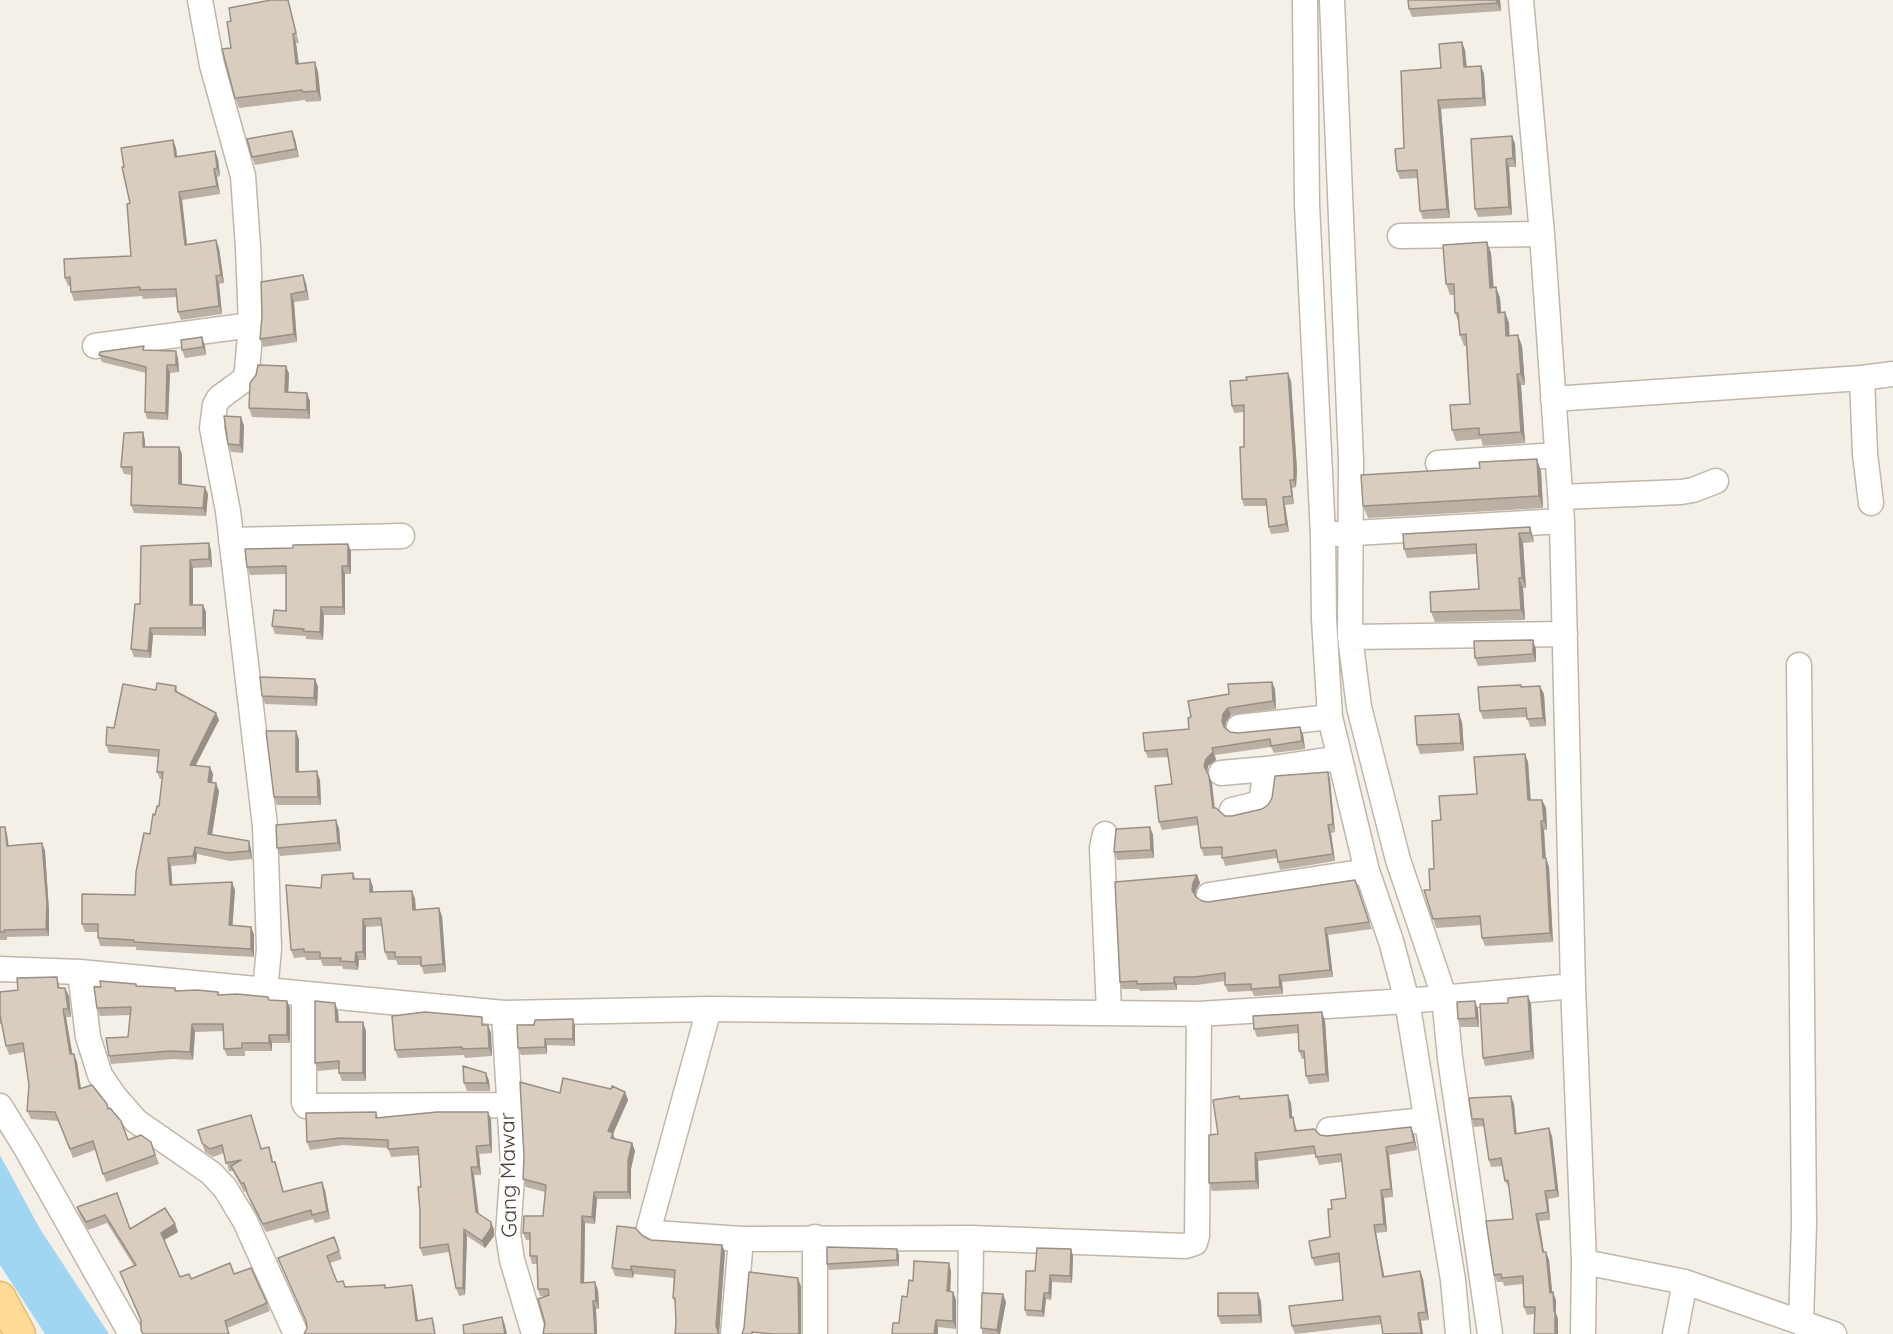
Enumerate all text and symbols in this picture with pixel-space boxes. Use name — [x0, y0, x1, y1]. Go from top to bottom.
street label: Gang Mawar — [495, 1112, 523, 1238]

